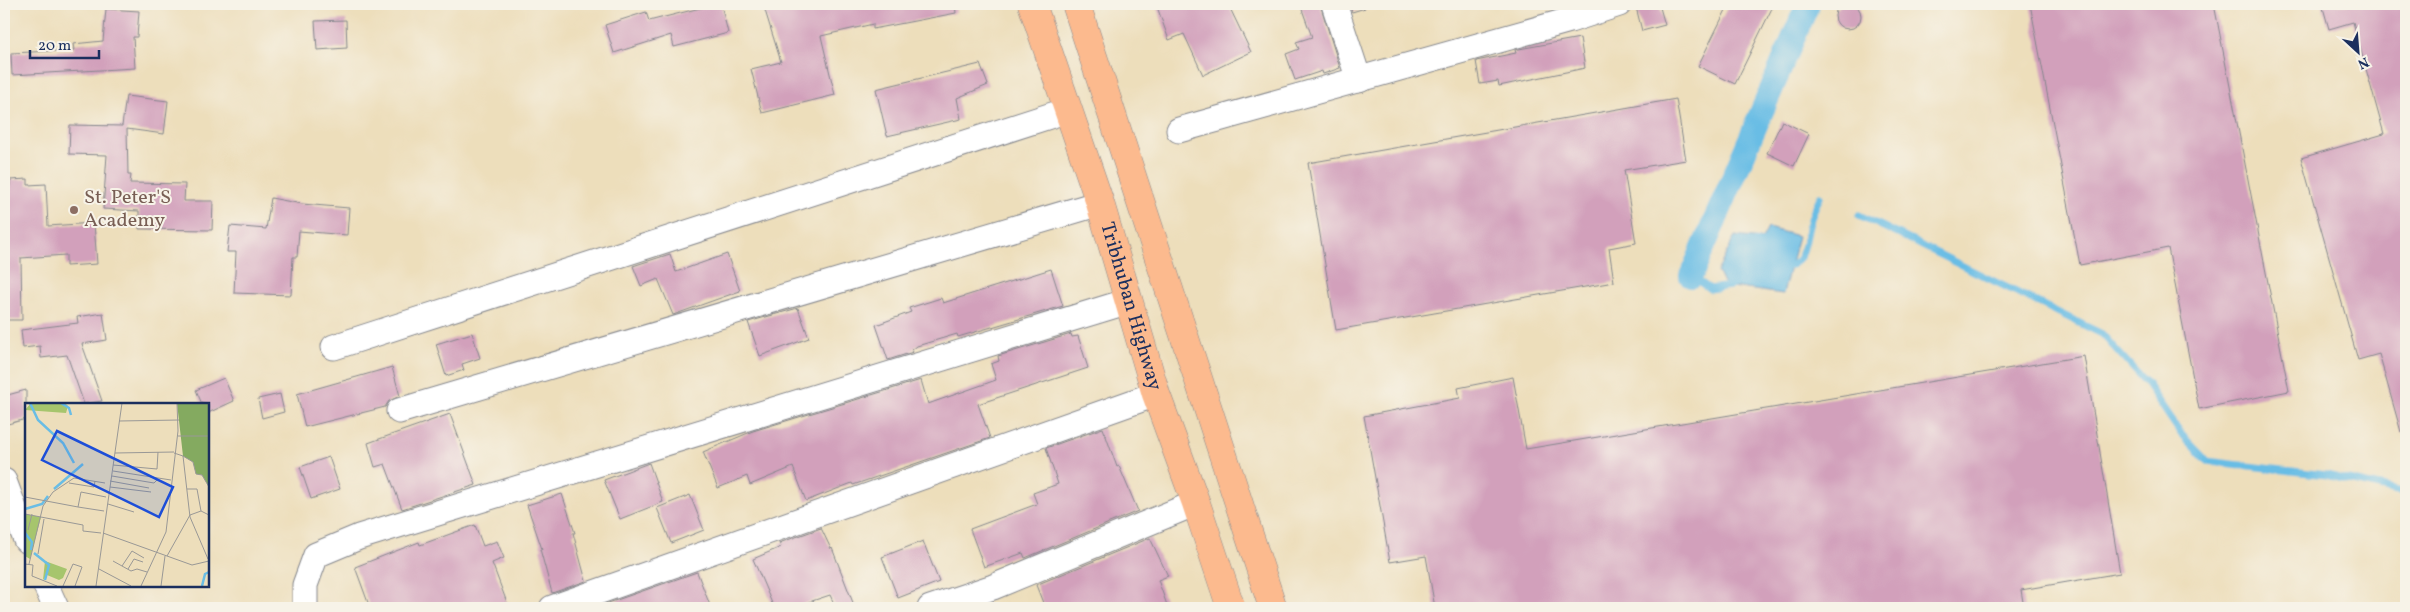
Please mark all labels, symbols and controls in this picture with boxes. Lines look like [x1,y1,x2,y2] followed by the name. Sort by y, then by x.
[30,28,99,60] scale bar
[2332,28,2382,78] north arrow
[38,36,71,57] text: 20 m
[2354,52,2372,73] text: N
[84,184,171,235] place label: St. Peter'S Academy
[68,204,80,216] marker: St. Peter'S Academy
[1092,219,1168,394] street label: Tribhuban Highway
[25,403,209,587] inset map

